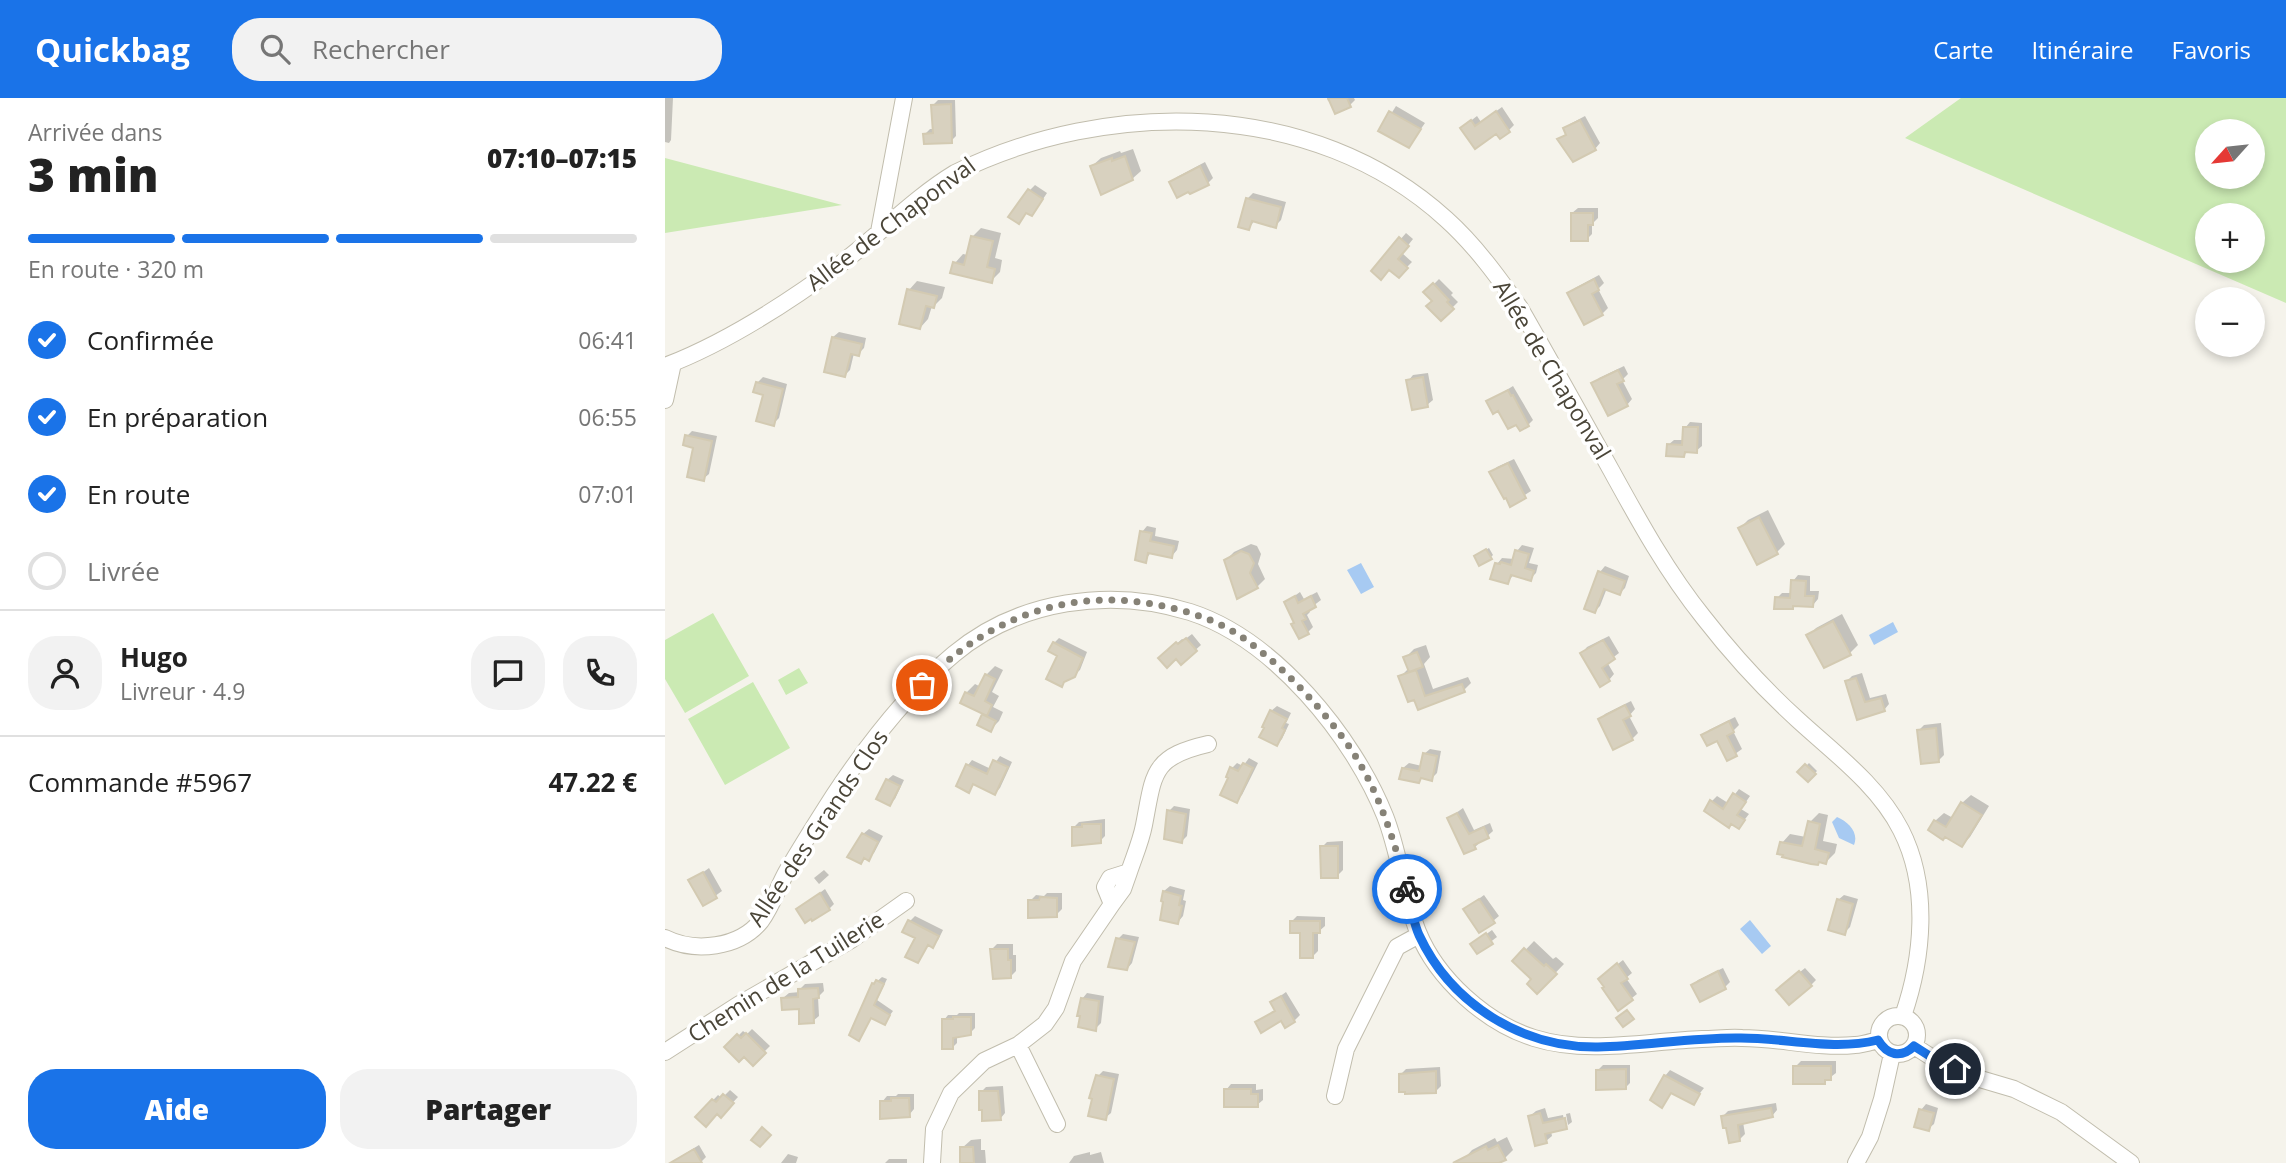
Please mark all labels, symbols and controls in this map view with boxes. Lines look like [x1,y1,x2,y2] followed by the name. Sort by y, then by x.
[232,18,722,81] search box
[35,27,190,72] text: Quickbag
[256,30,294,68] icon: search
[312,31,450,67] text: Rechercher
[1933,33,1994,66] text: Carte
[2032,33,2134,66] text: Itinéraire
[2172,33,2251,66] text: Favoris
[28,116,162,148] text: Arrivée dans
[2195,119,2265,189] north arrow
[2195,119,2265,357] map controls
[487,140,637,176] text: 07:10–07:15
[28,143,159,205] text: 3 min
[799,149,982,297] street label: Allée de Chaponval
[2195,203,2265,273] button: +
[28,253,204,285] text: En route · 320 m
[1487,274,1619,465] street label: Allée de Chaponval
[2195,287,2265,357] button: −
[28,321,66,359] icon: check
[87,322,214,358] text: Confirmée
[578,324,637,356] text: 06:41
[28,398,66,436] icon: check
[87,399,268,435] text: En préparation
[578,401,637,433] text: 06:55
[28,475,66,513] icon: check
[87,476,190,512] text: En route
[578,478,637,510] text: 07:01
[87,553,160,589] text: Livrée
[28,636,102,710] button: person
[471,636,545,710] button: chat
[563,636,637,710] button: phone
[120,639,188,675] text: Hugo
[892,655,952,715] pin
[903,666,941,704] icon: bag
[120,675,245,707] text: Livreur · 4.9
[739,723,895,932] street label: Allée des Grands Clos
[28,764,252,800] text: Commande #5967
[549,764,637,800] text: 47.22 €
[1372,854,1442,924] courier
[1388,870,1426,908] icon: bike
[681,903,890,1050] street label: Chemin de la Tuilerie
[1925,1039,1985,1099] pin
[1936,1050,1974,1088] icon: home
[28,1069,326,1149] button: Aide
[340,1069,637,1149] button: Partager

